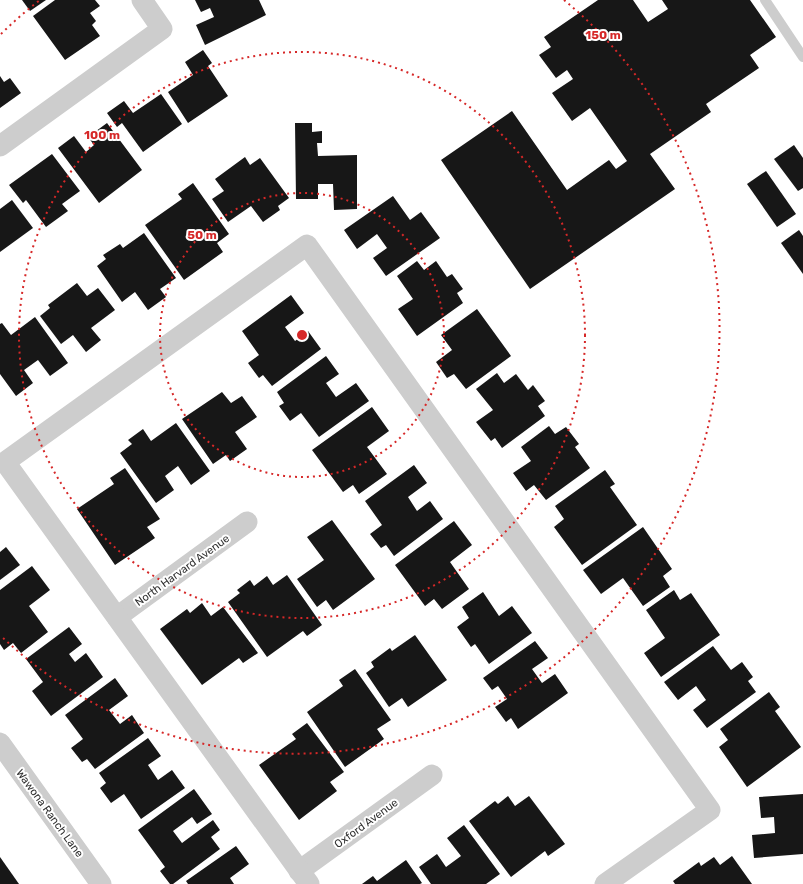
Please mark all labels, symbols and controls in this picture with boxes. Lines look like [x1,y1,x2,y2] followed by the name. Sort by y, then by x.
[585,28,621,42] text: 150 m
[84,128,120,142] text: 100 m
[187,228,217,242] text: 50 m
[295,328,309,342] centre of rings
[133,532,232,609] street label: North Harvard Avenue
[13,767,86,860] street label: Wawona Ranch Lane
[332,796,401,851] street label: Oxford Avenue

